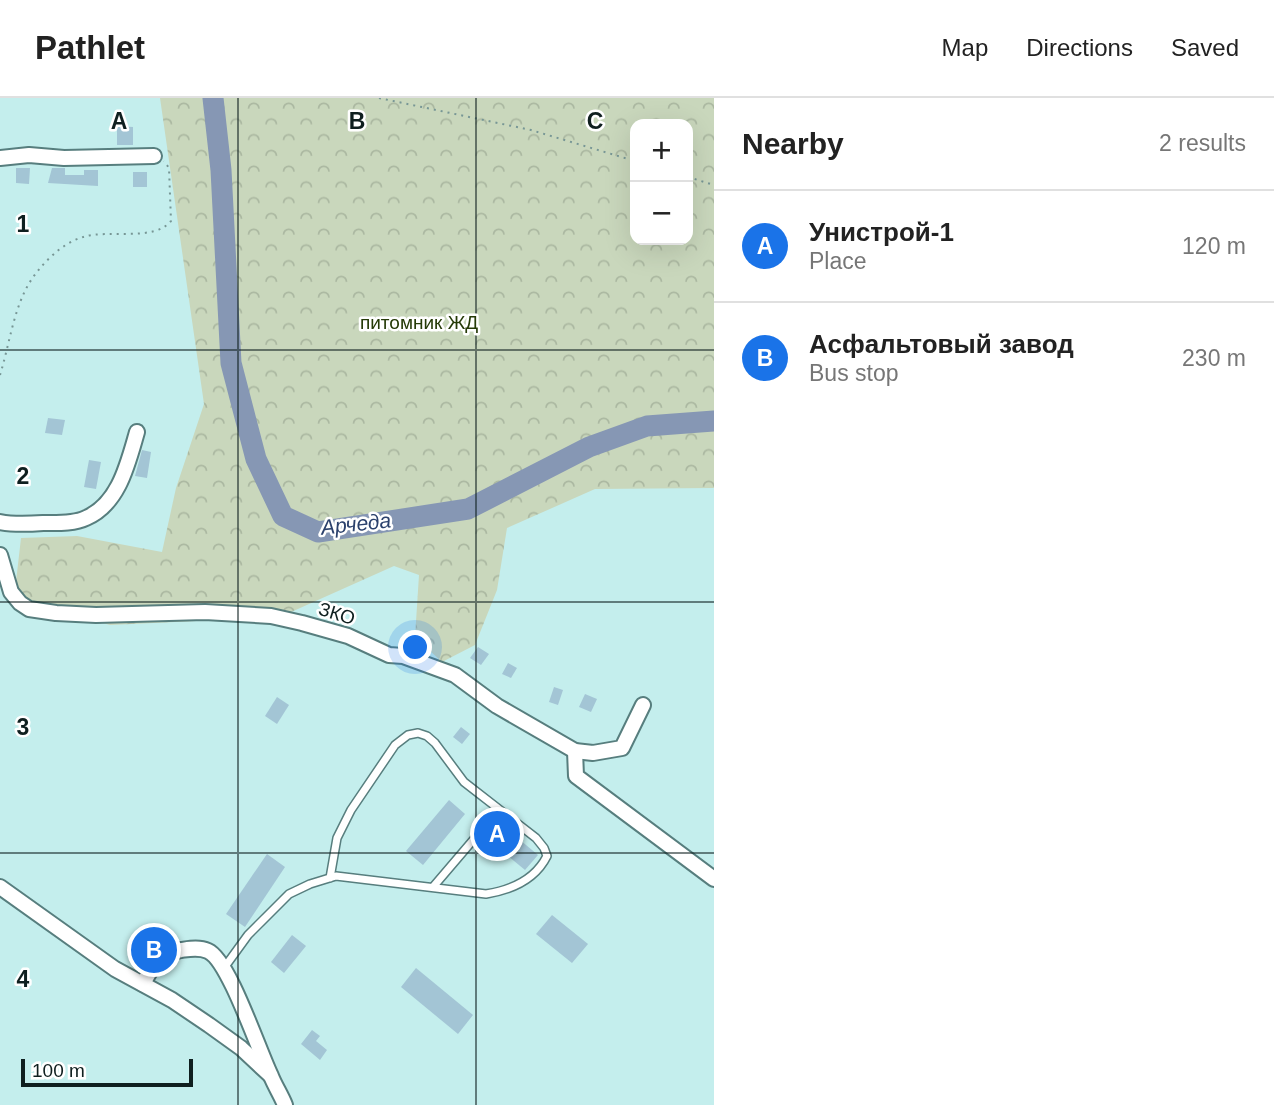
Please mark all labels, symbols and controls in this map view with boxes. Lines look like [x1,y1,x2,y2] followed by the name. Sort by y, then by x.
[35,29,145,66] text: Pathlet
[942,34,988,61] text: Map
[1026,34,1133,61] text: Directions
[1171,34,1239,61] text: Saved
[111,108,127,134] text: A
[349,108,365,134] text: B
[587,108,603,134] text: C
[630,119,693,245] map controls
[630,119,693,182] button: +
[742,127,844,160] text: Nearby
[1159,130,1246,156] text: 2 results
[630,182,693,245] button: −
[17,211,30,237] text: 1
[809,217,954,247] text: Унистрой-1
[757,233,773,259] text: A
[1182,233,1246,259] text: 120 m
[809,248,867,274] text: Place
[360,312,478,333] park label: питомник ЖД
[809,329,1074,359] text: Асфальтовый завод
[757,345,773,371] text: B
[1182,345,1246,371] text: 230 m
[809,360,899,386] text: Bus stop
[17,463,29,489] text: 2
[318,508,392,539] water label: Арчеда
[316,598,358,629] street label: ЗКО
[398,630,432,664] your location
[17,714,29,740] text: 3
[474,808,520,860] pin: A
[131,924,177,976] pin: B
[17,966,30,992] text: 4
[21,1056,192,1088] scale bar
[32,1060,85,1081] text: 100 m

